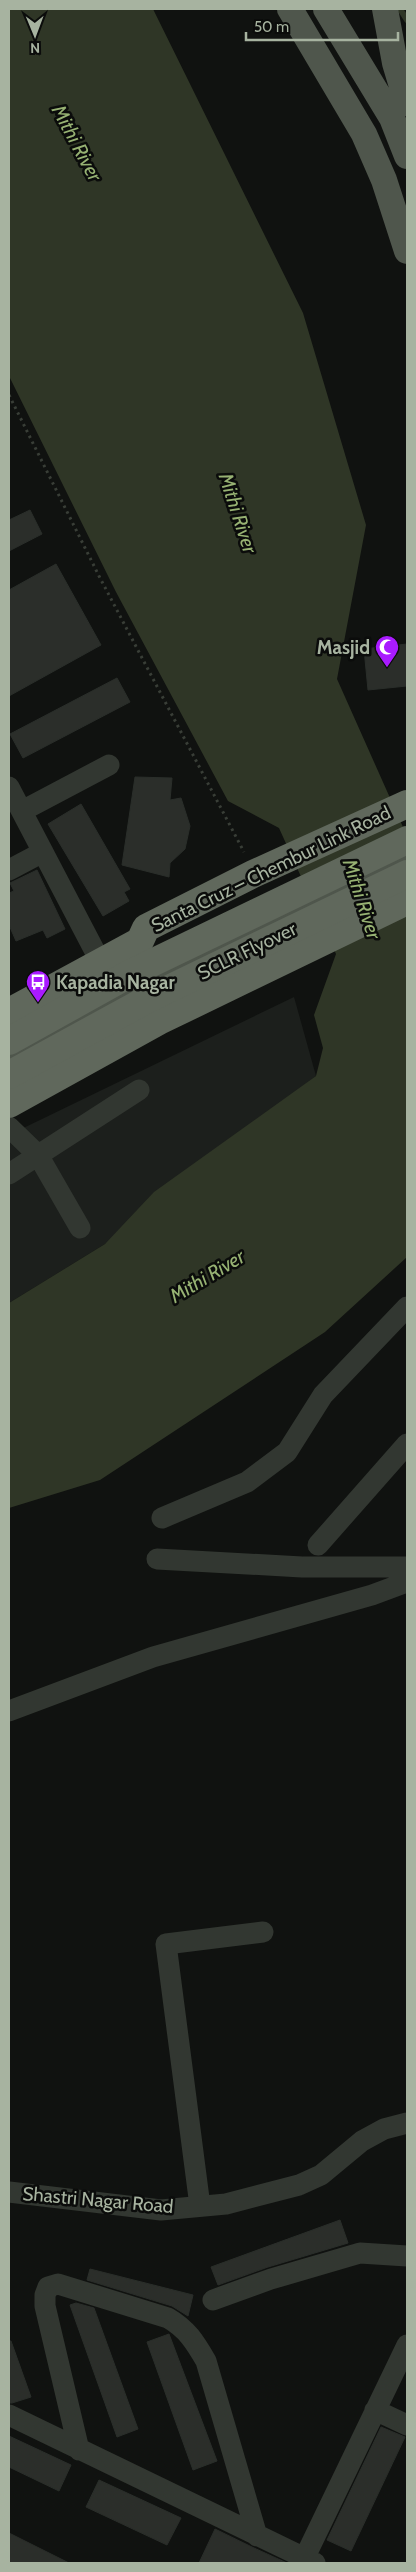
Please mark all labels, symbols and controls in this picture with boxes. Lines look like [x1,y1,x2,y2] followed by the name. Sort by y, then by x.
[10,10,60,60] north arrow
[246,10,398,42] scale bar
[254,18,289,36] text: 50 m
[30,39,40,57] text: N
[46,100,107,186] water label: Mithi River
[213,469,263,557] water label: Mithi River
[374,634,400,668] mosque icon: Masjid
[317,636,370,659] place label: Masjid
[148,801,394,937] street label: Santa Cruz – Chembur Link Road
[337,855,387,943] water label: Mithi River
[194,917,300,985] street label: SCLR Flyover
[25,969,51,1003] bus stop icon: Kapadia Nagar
[56,971,175,994] place label: Kapadia Nagar
[164,1244,250,1308] water label: Mithi River
[22,2182,174,2218] street label: Shastri Nagar Road

